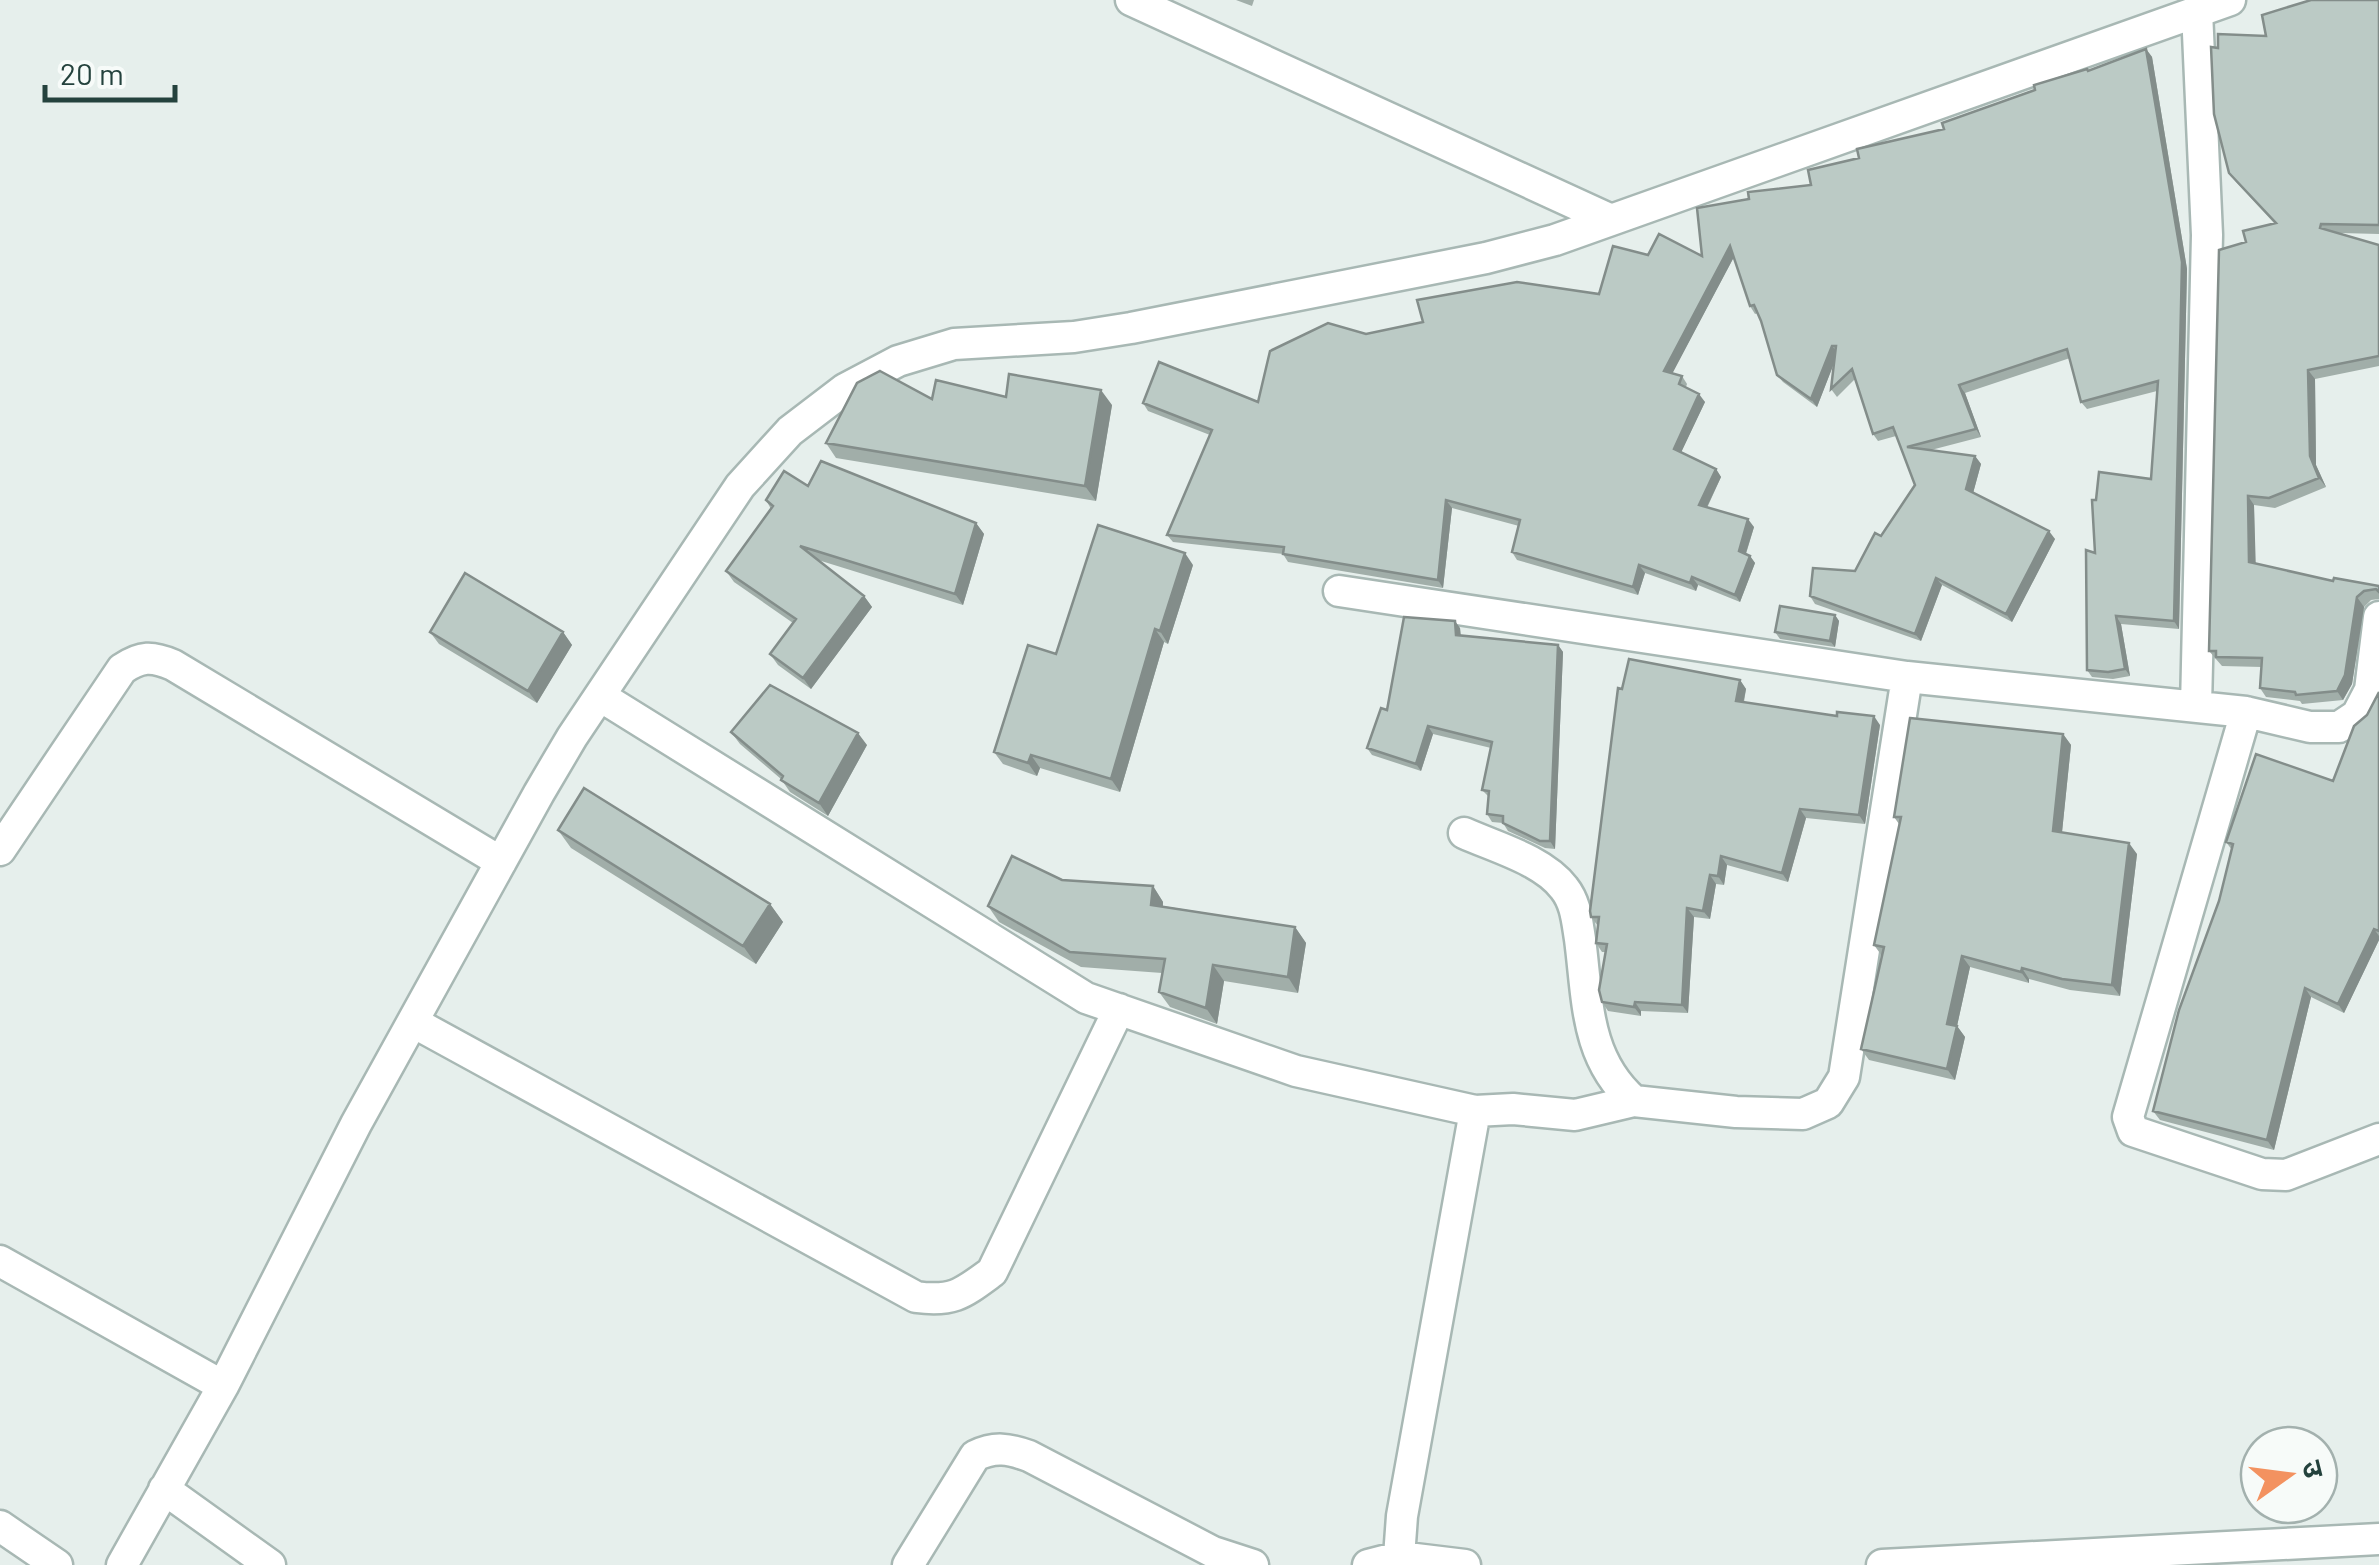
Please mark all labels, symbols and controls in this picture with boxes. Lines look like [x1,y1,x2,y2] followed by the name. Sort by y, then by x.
[45,40,175,102] scale bar
[60,55,124,91] text: 20 m
[2239,1425,2339,1525] north arrow
[2296,1457,2333,1481] text: उ

